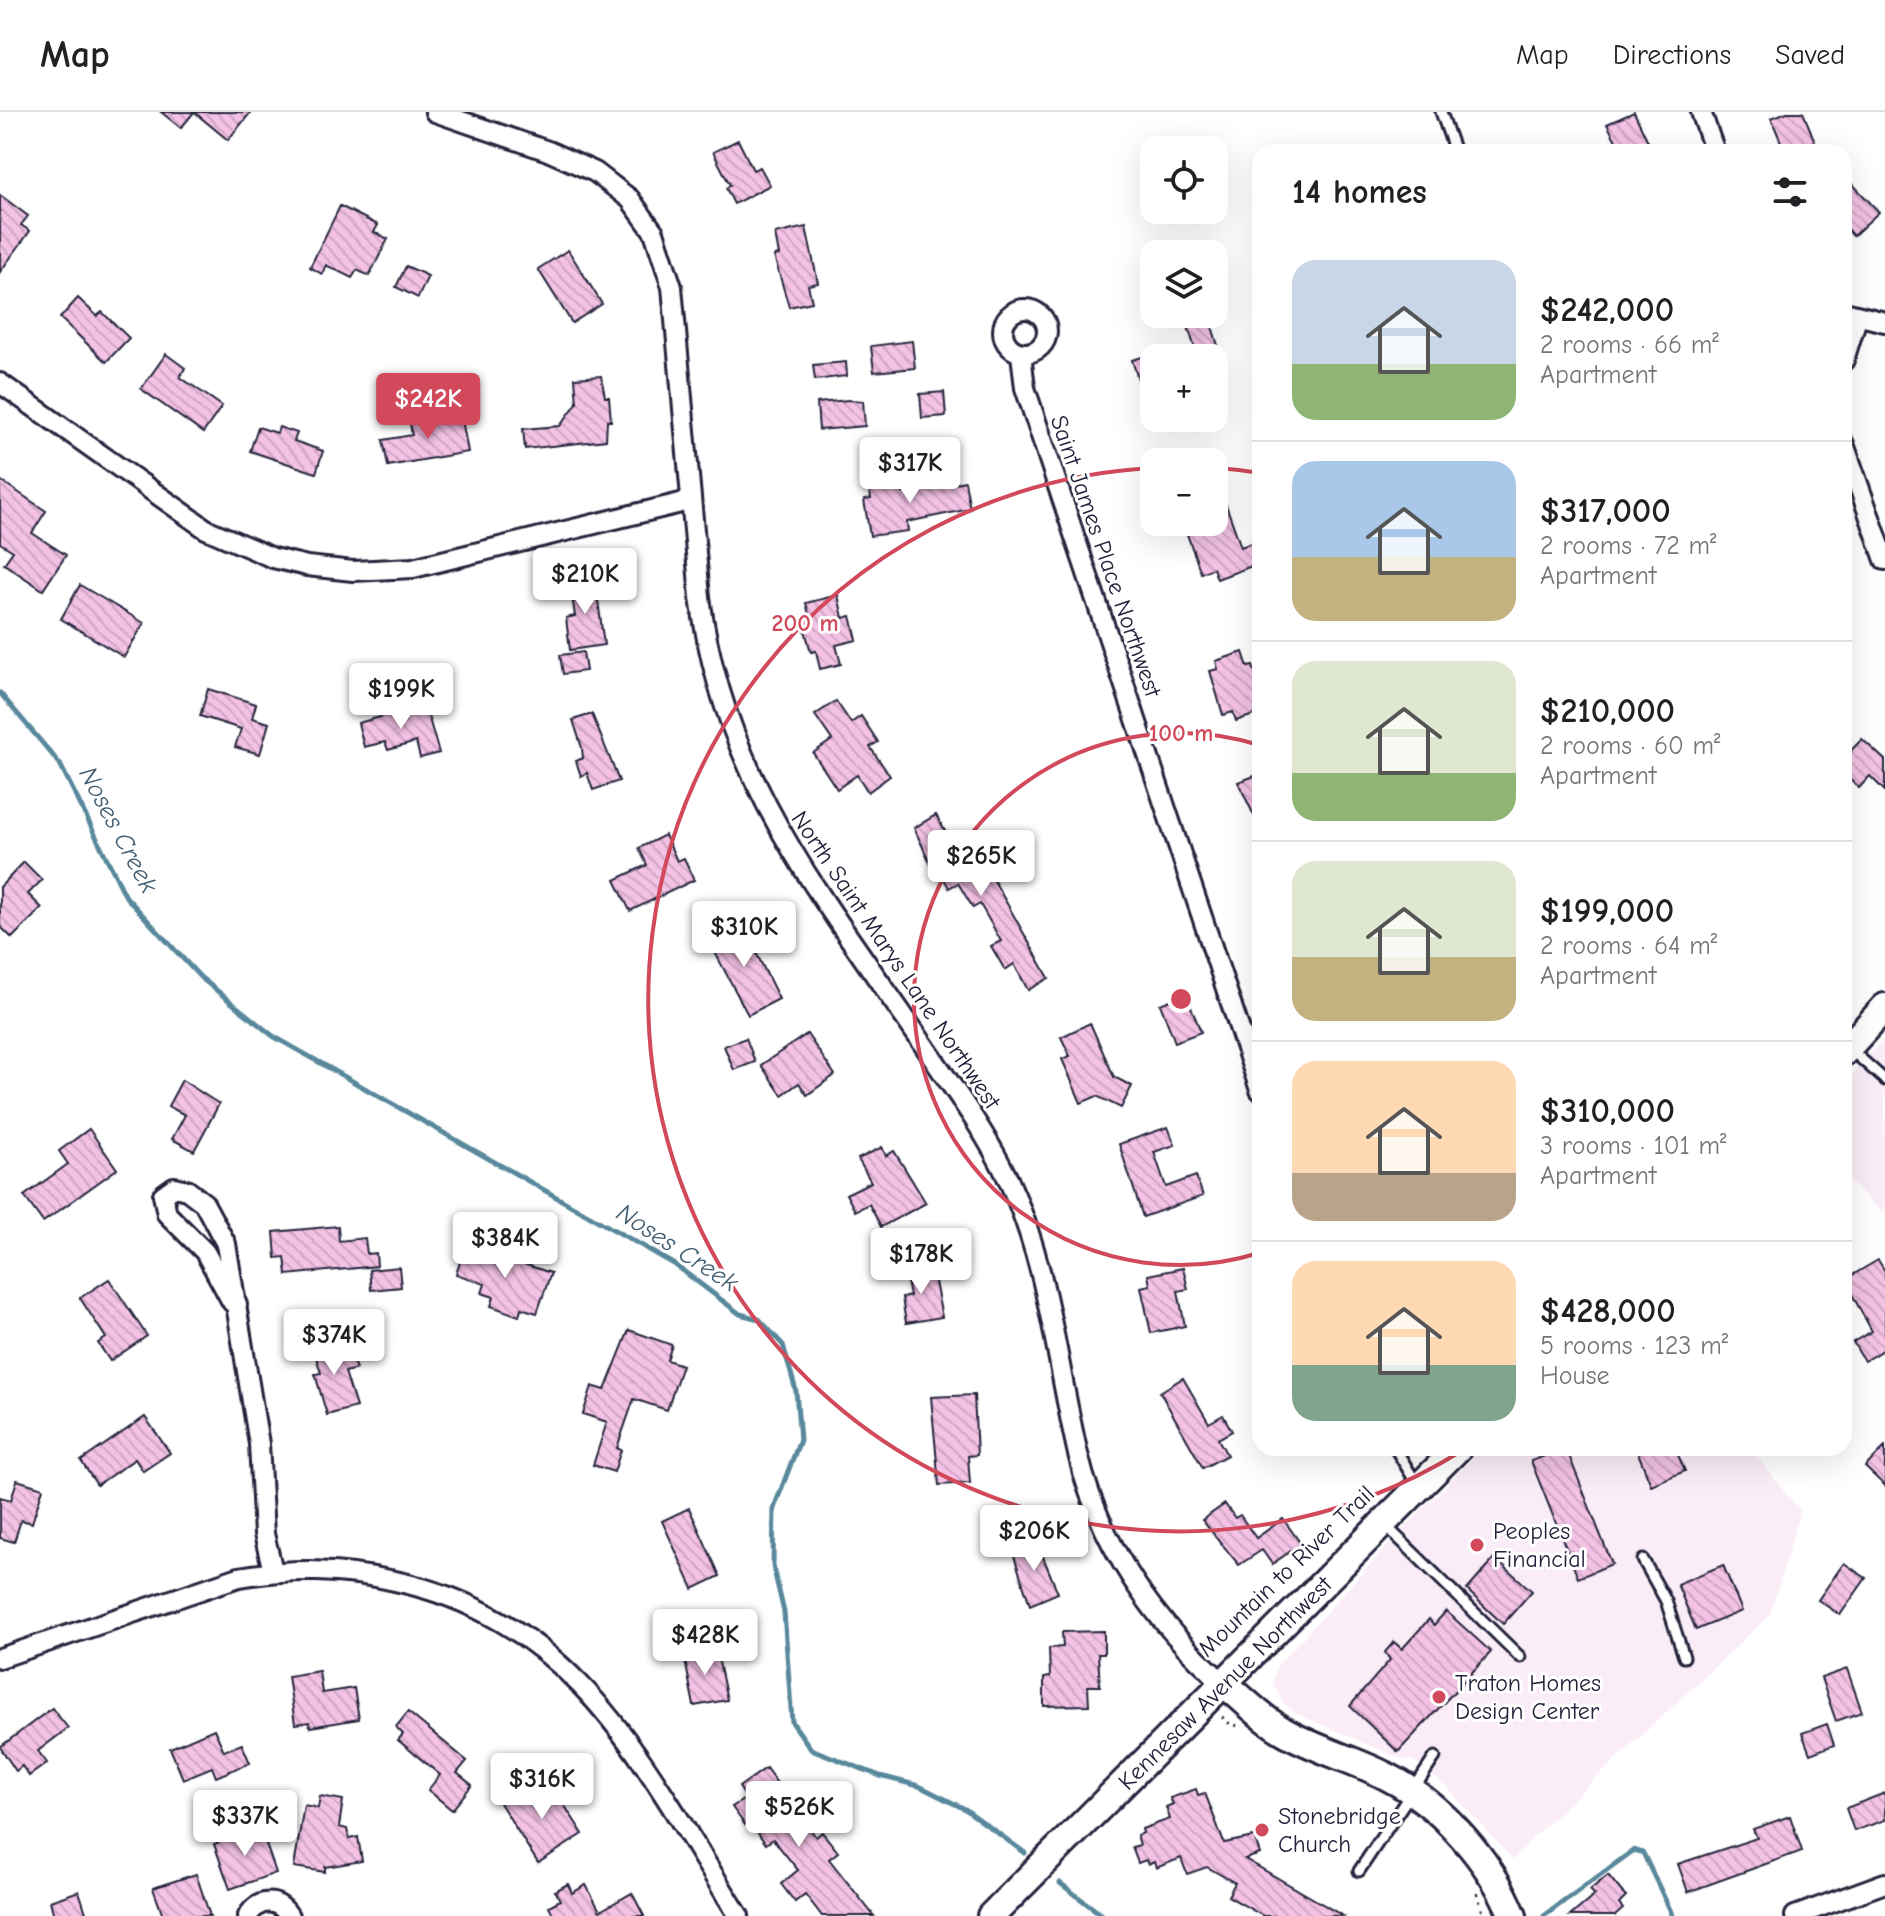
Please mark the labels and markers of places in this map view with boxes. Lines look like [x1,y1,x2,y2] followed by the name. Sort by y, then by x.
[372,373,484,441] pin: $242K
[854,437,966,505] pin: $317K
[529,548,641,616] pin: $210K
[345,663,457,731] pin: $199K
[925,830,1037,898] pin: $265K
[688,901,800,969] pin: $310K
[1167,985,1195,1013] centre of rings
[449,1212,561,1280] pin: $384K
[865,1228,977,1296] pin: $178K
[278,1309,390,1377] pin: $374K
[978,1505,1090,1573] pin: $206K
[1493,1517,1586,1573] place label: Peoples Financial
[1468,1536,1486,1554] marker: Peoples Financial
[649,1609,761,1677] pin: $428K
[1455,1669,1601,1725] place label: Traton Homes Design Center
[1430,1688,1448,1706] marker: Traton Homes Design Center
[486,1753,598,1821] pin: $316K
[743,1781,855,1849] pin: $526K
[189,1790,301,1858] pin: $337K
[1278,1802,1401,1858] place label: Stonebridge Church
[1253,1821,1271,1839] marker: Stonebridge Church

